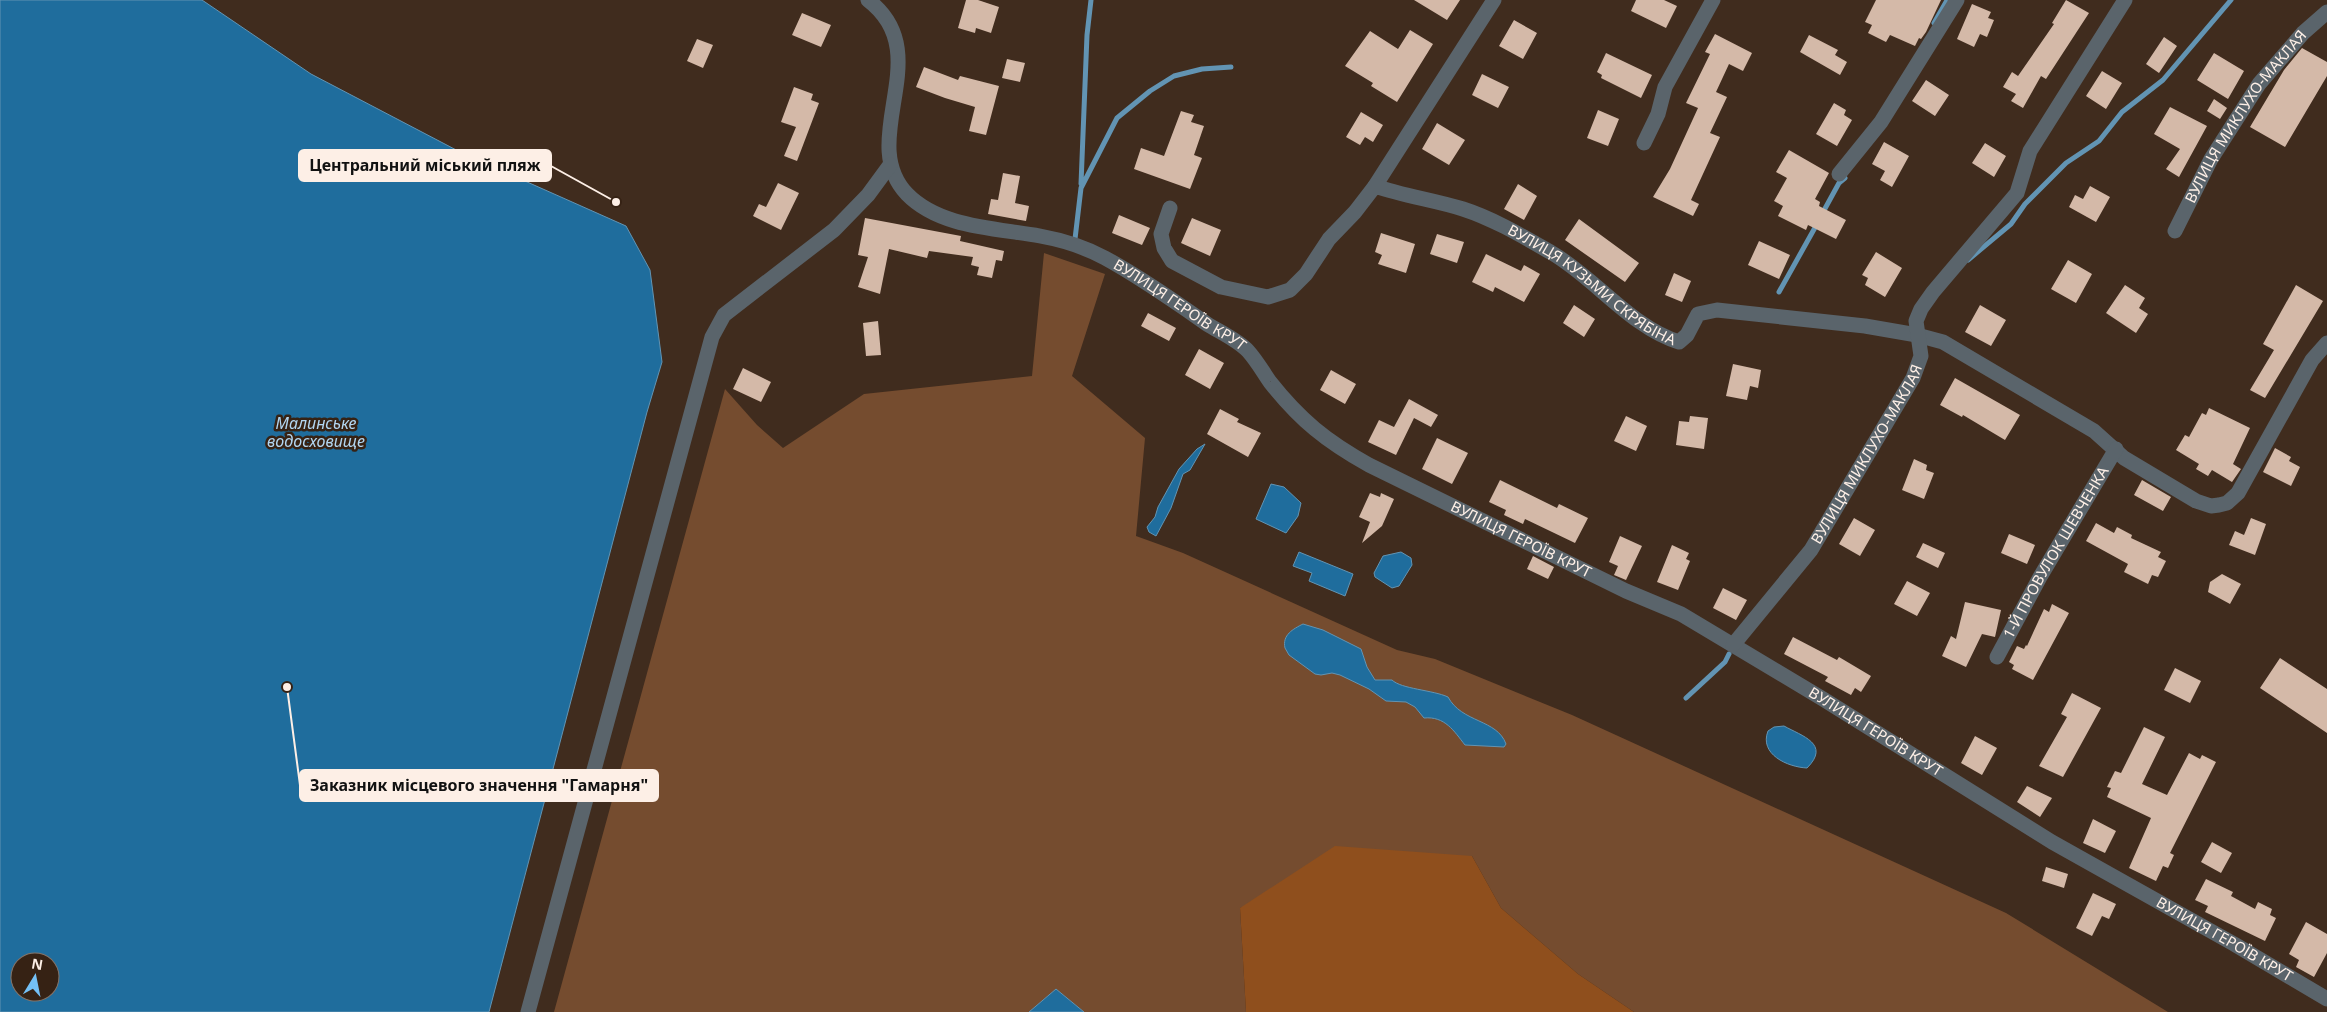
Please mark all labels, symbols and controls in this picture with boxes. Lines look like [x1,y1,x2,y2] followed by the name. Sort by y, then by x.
[2180,25,2310,206] street label: ВУЛИЦЯ МИКЛУХО-МАКЛАЯ
[299,150,551,181] callout: Центральний міський пляж
[309,154,541,176] text: Центральний міський пляж
[1505,219,1679,349] street label: ВУЛИЦЯ КУЗЬМИ СКРЯБІНА
[1110,254,1252,355] street label: ВУЛИЦЯ ГЕРОЇВ КРУТ
[1806,361,1926,547] street label: ВУЛИЦЯ МИКЛУХО-МАКЛАЯ
[267,412,365,452] water label: Малинське водосховище
[1998,462,2113,642] street label: 1-Й ПРОВУЛОК ШЕВЧЕНКА
[1448,496,1596,582] street label: ВУЛИЦЯ ГЕРОЇВ КРУТ
[1805,682,1947,781] street label: ВУЛИЦЯ ГЕРОЇВ КРУТ
[300,770,658,801] callout: Заказник місцевого значення "Гамарня"
[310,774,648,796] text: Заказник місцевого значення "Гамарня"
[2153,891,2297,986] street label: ВУЛИЦЯ ГЕРОЇВ КРУТ
[10,952,60,1002] north arrow
[30,953,45,974] text: N

